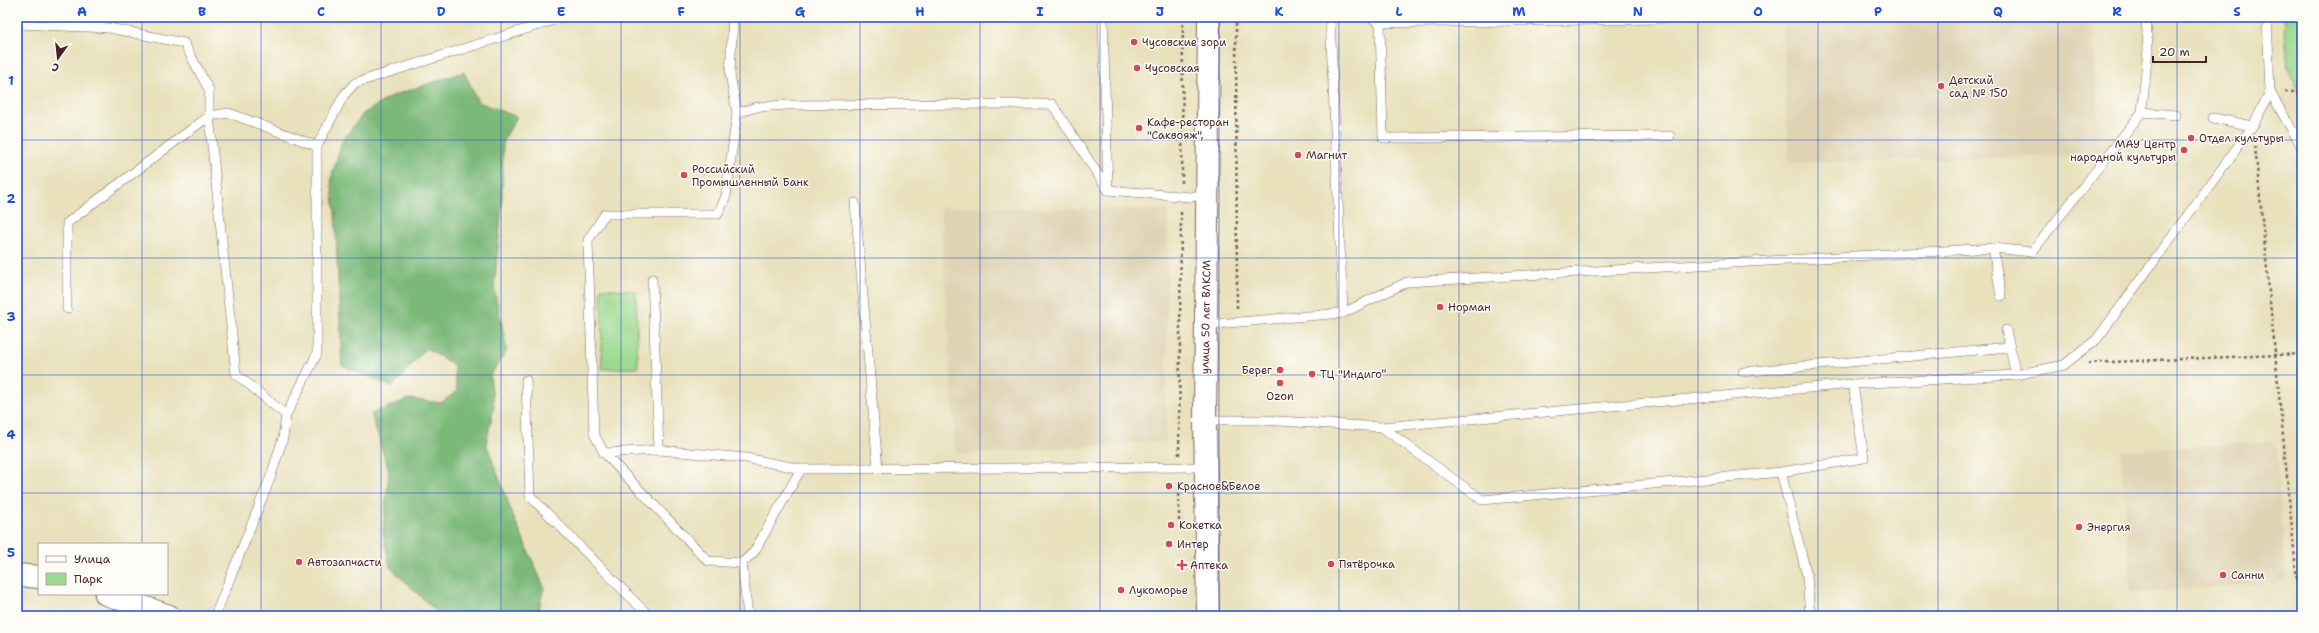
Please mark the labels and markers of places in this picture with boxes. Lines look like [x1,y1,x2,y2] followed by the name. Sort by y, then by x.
[1142,35,1226,50] place label: Чусовские зори
[1129,37,1139,47] marker: Чусовские зори
[1145,61,1200,76] place label: Чусовская
[1132,63,1142,73] marker: Чусовская
[1949,73,2008,101] place label: Детский сад № 150
[1936,81,1946,91] marker: Детский сад № 150
[1147,115,1229,143] place label: Кафе-ресторан "Саквояж",
[1134,123,1144,133] marker: Кафе-ресторан "Саквояж",
[2199,131,2284,146] place label: Отдел культуры
[2186,133,2196,143] marker: Отдел культуры
[2070,137,2176,165] place label: МАУ Центр народной культуры
[2179,145,2189,155] marker: МАУ Центр народной культуры
[1306,148,1347,163] place label: Магнит
[1293,150,1303,160] marker: Магнит
[692,162,809,190] place label: Российский Промышленный Банк
[679,170,689,180] marker: Российский Промышленный Банк
[1448,300,1491,315] place label: Норман
[1435,302,1445,312] marker: Норман
[1241,363,1272,378] place label: Берег
[1275,365,1285,375] marker: Берег
[1320,367,1386,382] place label: ТЦ "Индиго"
[1307,369,1317,379] marker: ТЦ "Индиго"
[1275,378,1285,388] marker: Ozon
[1266,389,1294,404] place label: Ozon
[1177,479,1260,494] place label: Красное&Белое
[1164,481,1174,491] marker: Красное&Белое
[1179,518,1222,533] place label: Кокетка
[1166,520,1176,530] marker: Кокетка
[2087,520,2131,535] place label: Энергия
[2074,522,2084,532] marker: Энергия
[1177,537,1209,552] place label: Интер
[1164,539,1174,549] marker: Интер
[307,555,382,570] place label: Автозапчасти
[294,557,304,567] marker: Автозапчасти
[1339,557,1395,572] place label: Пятёрочка
[1190,558,1228,573] place label: Аптека
[1326,559,1336,569] marker: Пятёрочка
[1177,560,1187,570] marker: Аптека
[2231,568,2265,583] place label: Санни
[2218,570,2228,580] marker: Санни
[1129,583,1188,598] place label: Лукоморье
[1116,585,1126,595] marker: Лукоморье

